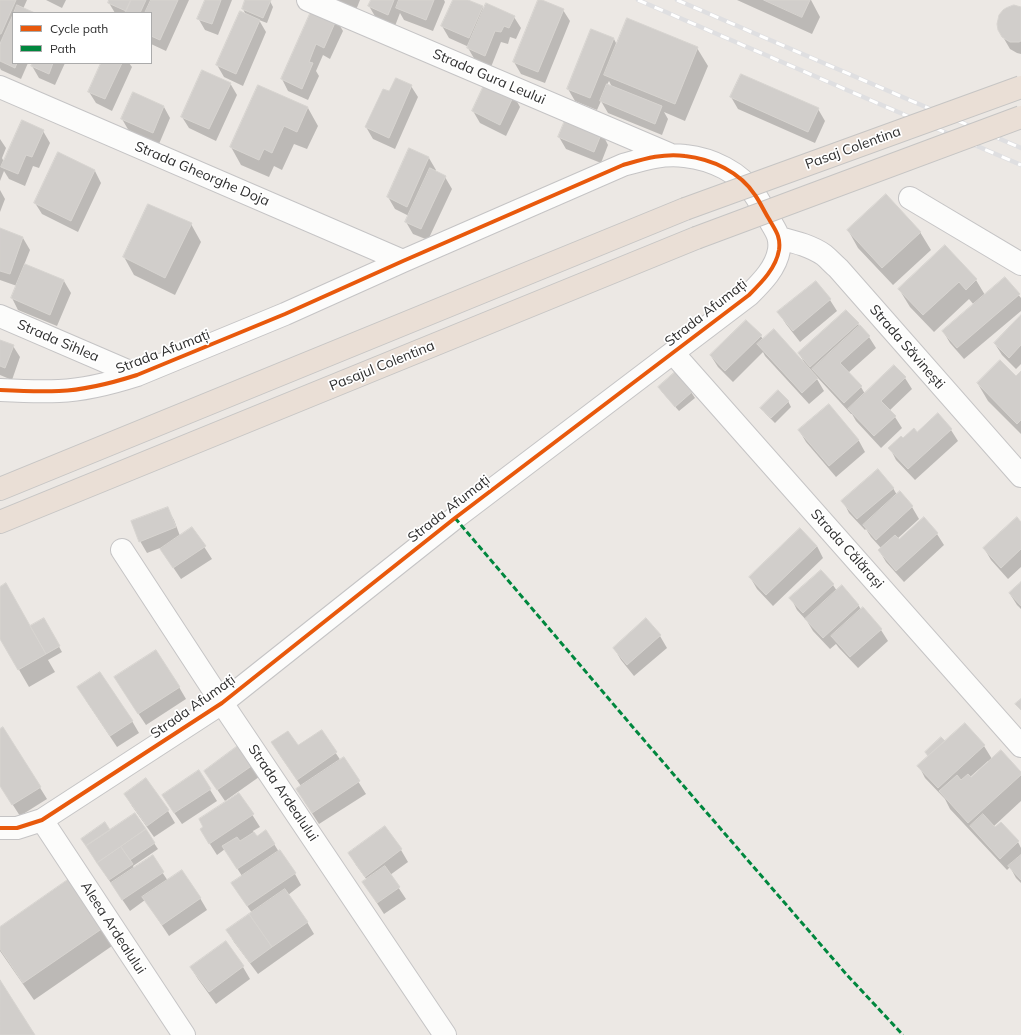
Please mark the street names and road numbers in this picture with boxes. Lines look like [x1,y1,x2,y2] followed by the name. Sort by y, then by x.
[430,46,548,108] street label: Strada Gura Leului
[803,123,903,173] street label: Pasaj Colentina
[132,138,272,210] street label: Strada Gheorghe Doja
[662,276,750,350] street label: Strada Afumați
[866,301,948,393] street label: Strada Săvinești
[15,316,101,366] street label: Strada Sihlea
[114,326,212,378] street label: Strada Afumați
[327,337,437,395] street label: Pasajul Colentina
[405,472,493,546] street label: Strada Afumați
[807,506,887,592] street label: Strada Călărași
[147,672,239,742] street label: Strada Afumați
[244,741,322,845] street label: Strada Ardealului
[77,879,149,977] street label: Aleea Ardealului

